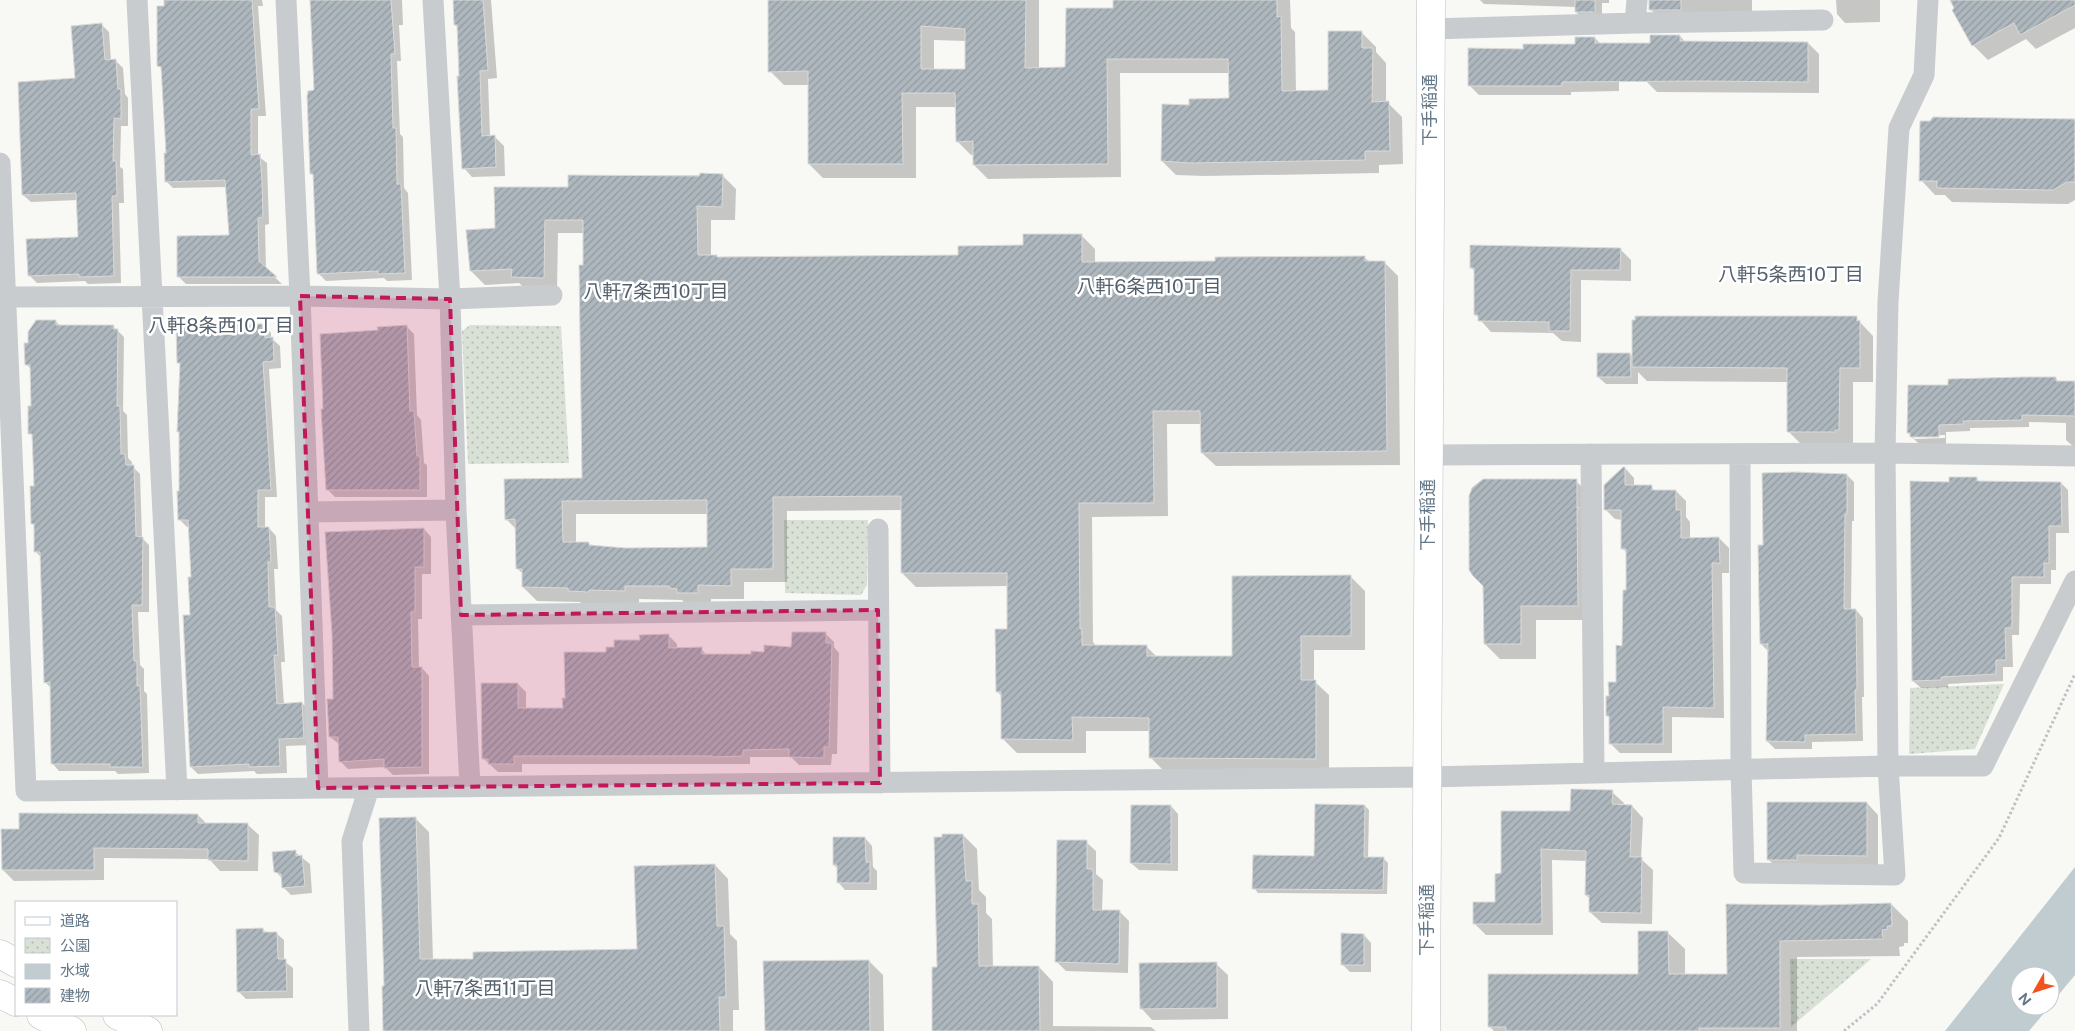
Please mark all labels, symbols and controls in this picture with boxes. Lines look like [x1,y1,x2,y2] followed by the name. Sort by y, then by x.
[1419,74,1440,146] street label: 下手稲通
[1718,263,1864,285] district label: 八軒5条西10丁目
[1076,275,1222,297] district label: 八軒6条西10丁目
[584,280,728,302] district label: 八軒7条西10丁目
[148,314,294,336] district label: 八軒8条西10丁目
[1417,479,1438,551] street label: 下手稲通
[1416,884,1437,956] street label: 下手稲通
[15,901,178,1016] legend
[60,912,90,929] text: 道路
[60,937,90,954] text: 公園
[60,962,90,979] text: 水域
[2010,966,2060,1016] north arrow
[415,977,555,999] district label: 八軒7条西11丁目
[60,987,90,1004] text: 建物
[2015,990,2035,1008] text: N

